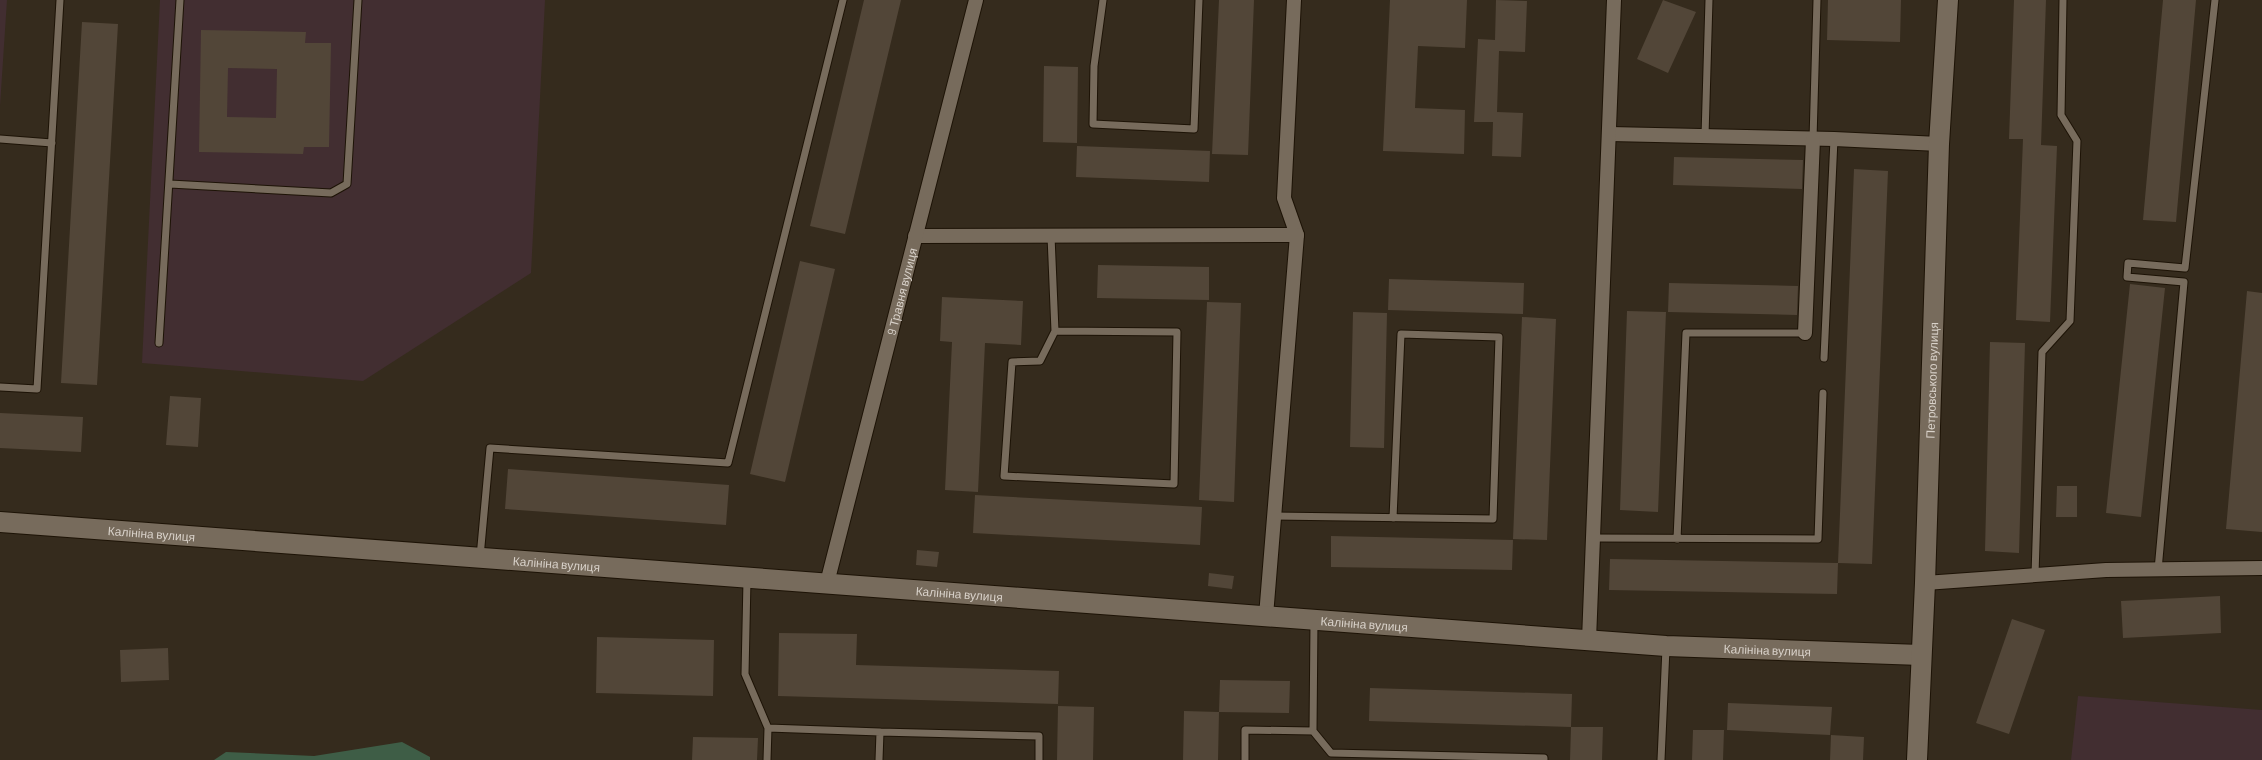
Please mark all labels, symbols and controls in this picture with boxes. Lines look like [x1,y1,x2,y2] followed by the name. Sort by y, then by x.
[884,246,919,337] street label: 9 Травня вулиця
[1923,322,1941,439] street label: Петровського вулиця
[107,523,196,544] street label: Калініна вулиця
[512,553,601,574] street label: Калініна вулиця
[915,583,1003,604] street label: Калініна вулиця
[1320,613,1408,634] street label: Калініна вулиця
[1723,641,1811,659] street label: Калініна вулиця

